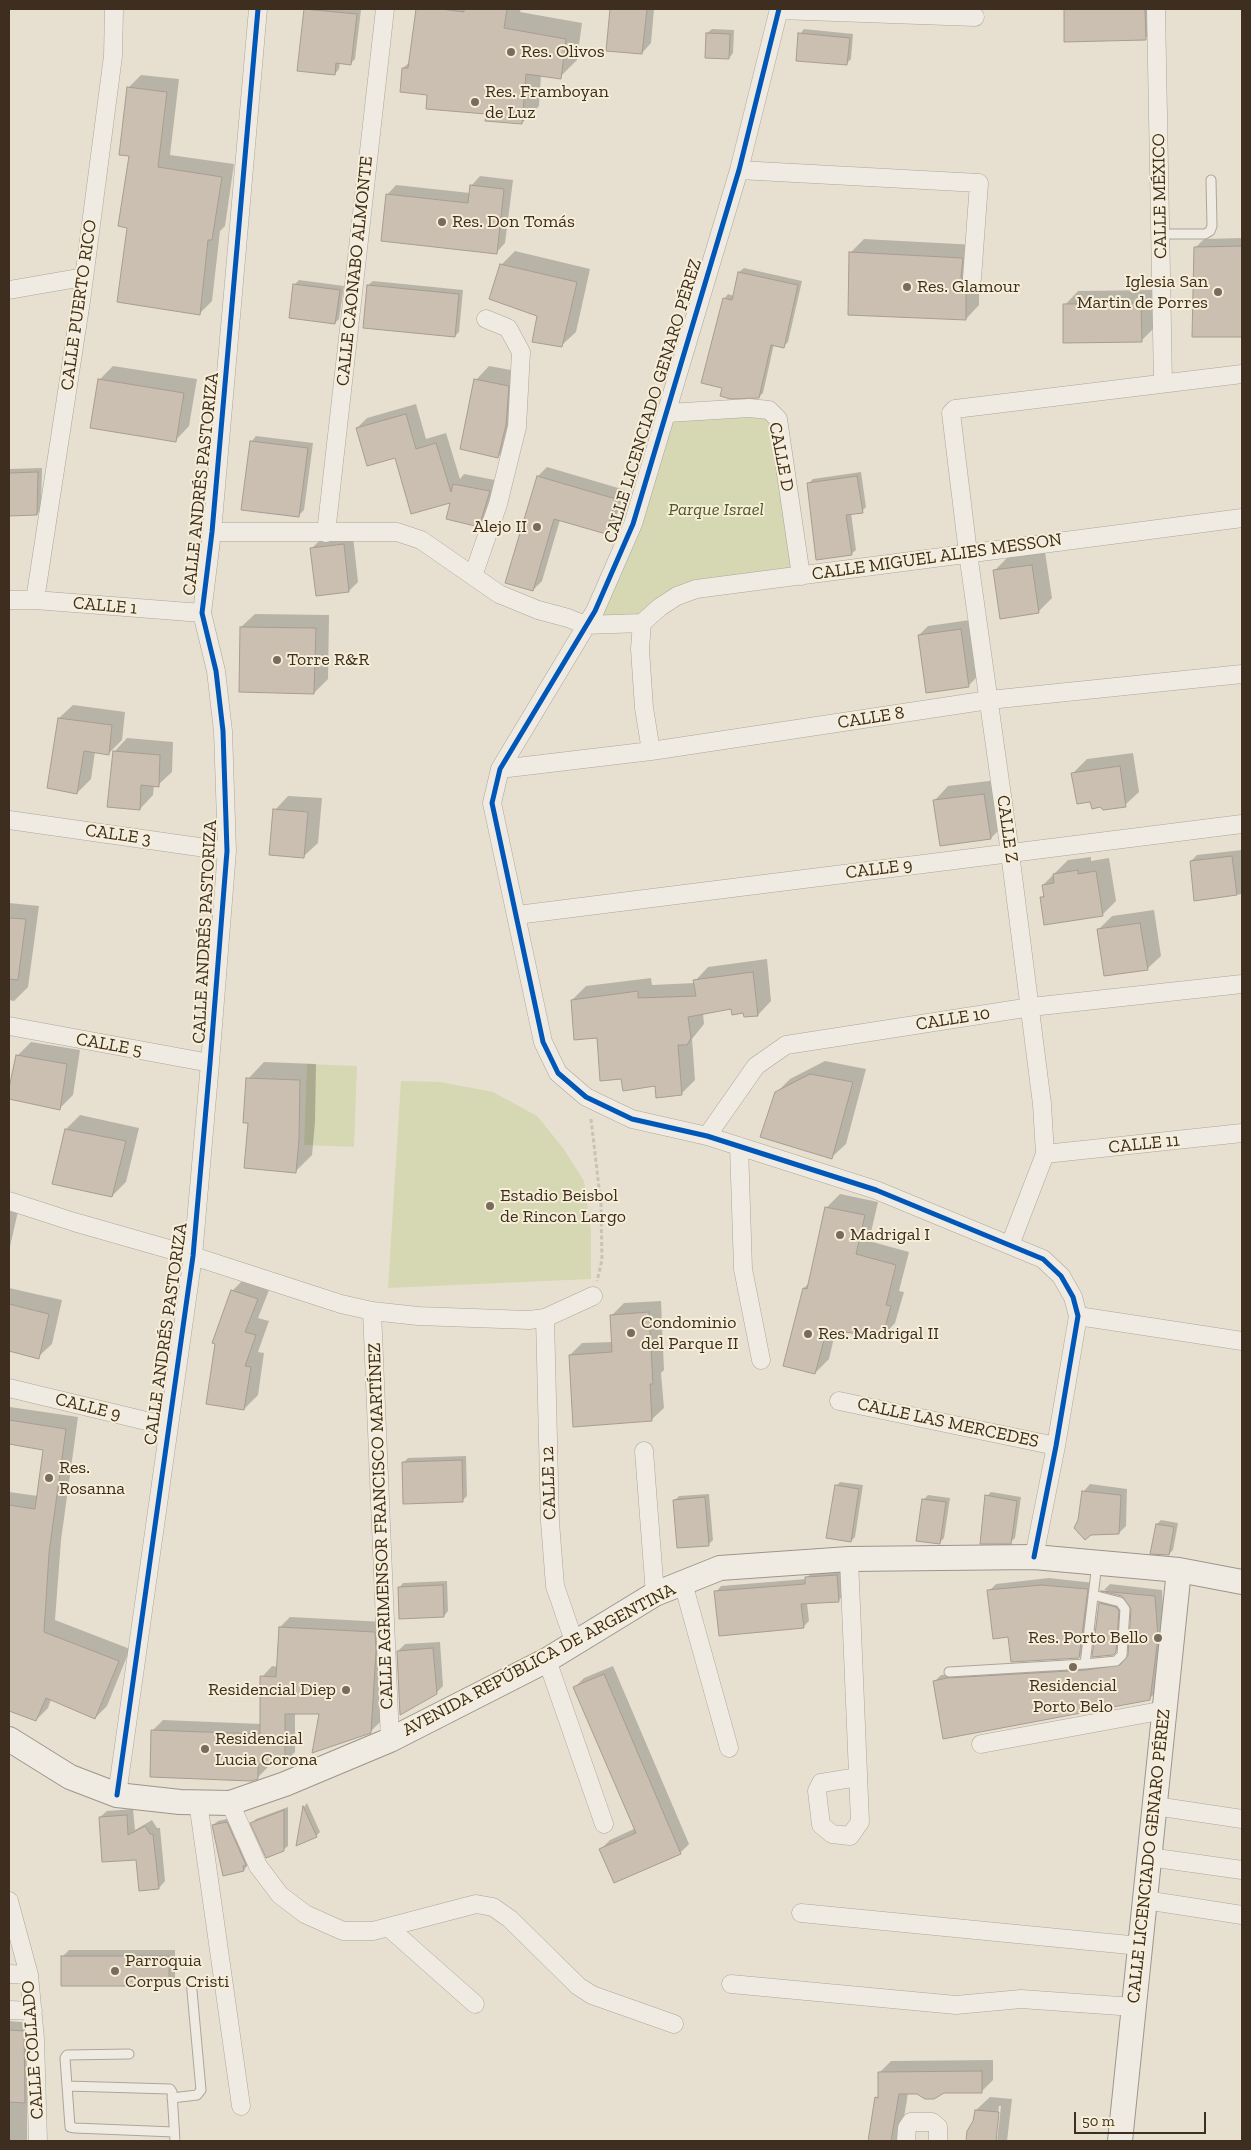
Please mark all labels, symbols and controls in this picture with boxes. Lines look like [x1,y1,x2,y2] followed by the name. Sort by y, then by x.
[521,41,605,63] place label: Res. Olivos
[505,46,517,58] marker: Res. Olivos
[485,81,609,124] place label: Res. Framboyan de Luz
[469,96,481,108] marker: Res. Framboyan de Luz
[1148,133,1172,259] street label: CALLE MÉXICO
[332,155,378,387] street label: CALLE CAONABO ALMONTE
[452,211,575,233] place label: Res. Don Tomás
[436,216,448,228] marker: Res. Don Tomás
[56,218,102,392] street label: CALLE PUERTO RICO
[599,256,707,546] street label: CALLE LICENCIADO GENARO PÉREZ
[1077,271,1208,314] place label: Iglesia San Martin de Porres
[917,276,1020,298] place label: Res. Glamour
[901,281,913,293] marker: Res. Glamour
[1212,286,1224,298] marker: Iglesia San Martin de Porres
[179,371,223,597] street label: CALLE ANDRÉS PASTORIZA
[764,420,798,494] street label: CALLE D
[668,499,764,521] park label: Parque Israel
[473,516,527,538] place label: Alejo II
[531,521,543,533] marker: Alejo II
[811,529,1063,585] street label: CALLE MIGUEL ALIES MESSON
[72,592,138,620] street label: CALLE 1
[287,649,369,671] place label: Torre R&R
[271,654,283,666] marker: Torre R&R
[836,702,906,734] street label: CALLE 8
[992,794,1022,864] street label: CALLE Z
[84,820,152,850] street label: CALLE 3
[188,820,222,1044] street label: CALLE ANDRÉS PASTORIZA
[844,854,914,884] street label: CALLE 9
[914,1002,992,1036] street label: CALLE 10
[74,1029,144,1061] street label: CALLE 5
[1107,1130,1181,1158] street label: CALLE 11
[500,1185,626,1228] place label: Estadio Beisbol de Rincon Largo
[484,1200,496,1212] marker: Estadio Beisbol de Rincon Largo
[140,1222,192,1446] street label: CALLE ANDRÉS PASTORIZA
[850,1224,930,1246] place label: Madrigal I
[834,1229,846,1241] marker: Madrigal I
[641,1312,739,1355] place label: Condominio del Parque II
[818,1323,939,1345] place label: Res. Madrigal II
[625,1327,637,1339] marker: Condominio del Parque II
[802,1328,814,1340] marker: Res. Madrigal II
[364,1342,398,1710] street label: CALLE AGRIMENSOR FRANCISCO MARTÍNEZ
[53,1388,123,1426] street label: CALLE 9
[855,1393,1041,1453] street label: CALLE LAS MERCEDES
[537,1446,561,1520] street label: CALLE 12
[59,1457,125,1500] place label: Res. Rosanna
[43,1472,55,1484] marker: Res. Rosanna
[399,1579,679,1741] street label: AVENIDA REPÚBLICA DE ARGENTINA
[1028,1627,1148,1649] place label: Res. Porto Bello
[1152,1632,1164,1644] marker: Res. Porto Bello
[1067,1661,1079,1673] marker: Residencial Porto Belo
[1029,1675,1117,1718] place label: Residencial Porto Belo
[208,1679,336,1701] place label: Residencial Diep
[340,1684,352,1696] marker: Residencial Diep
[1123,1708,1175,2004] street label: CALLE LICENCIADO GENARO PÉREZ
[215,1728,318,1770] place label: Residencial Lucia Corona
[199,1743,211,1755] marker: Residencial Lucia Corona
[125,1950,229,1992] place label: Parroquia Corpus Cristi
[109,1965,121,1977] marker: Parroquia Corpus Cristi
[17,1980,49,2120] street label: CALLE COLLADO
[1076,2102,1208,2134] scale bar
[1082,2112,1115,2130] text: 50 m

